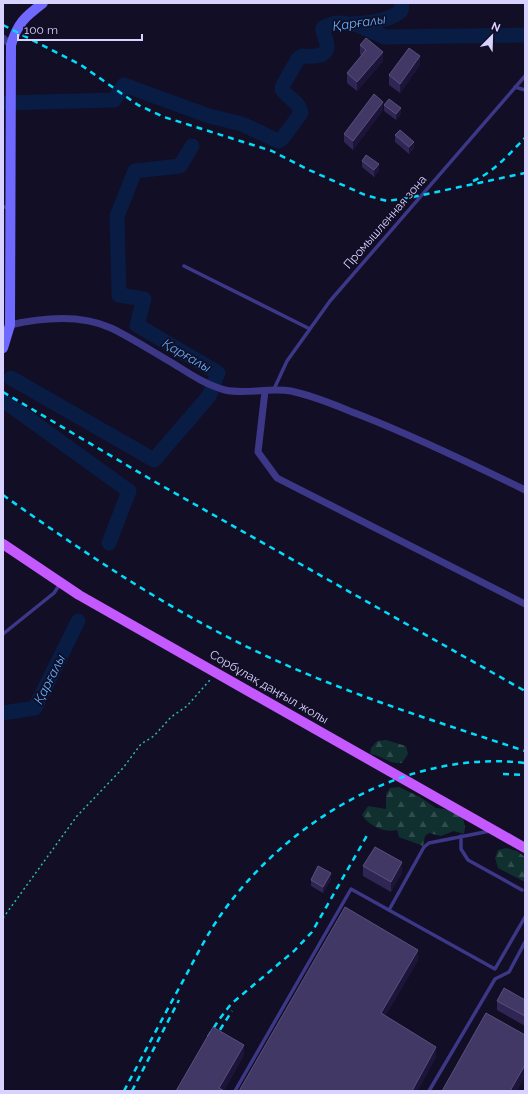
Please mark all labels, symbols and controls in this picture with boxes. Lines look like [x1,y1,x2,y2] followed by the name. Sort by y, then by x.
[332,11,387,34] water label: Қарғалы
[18,16,142,42] scale bar
[472,16,512,56] north arrow
[489,20,502,35] text: N
[24,23,58,37] text: 100 m
[341,172,429,272] street label: Промышленная зона
[160,336,214,375] water label: Қарғалы
[207,647,331,727] street label: Сорбұлақ даңғыл жолы
[31,652,68,706] water label: Қарғалы

